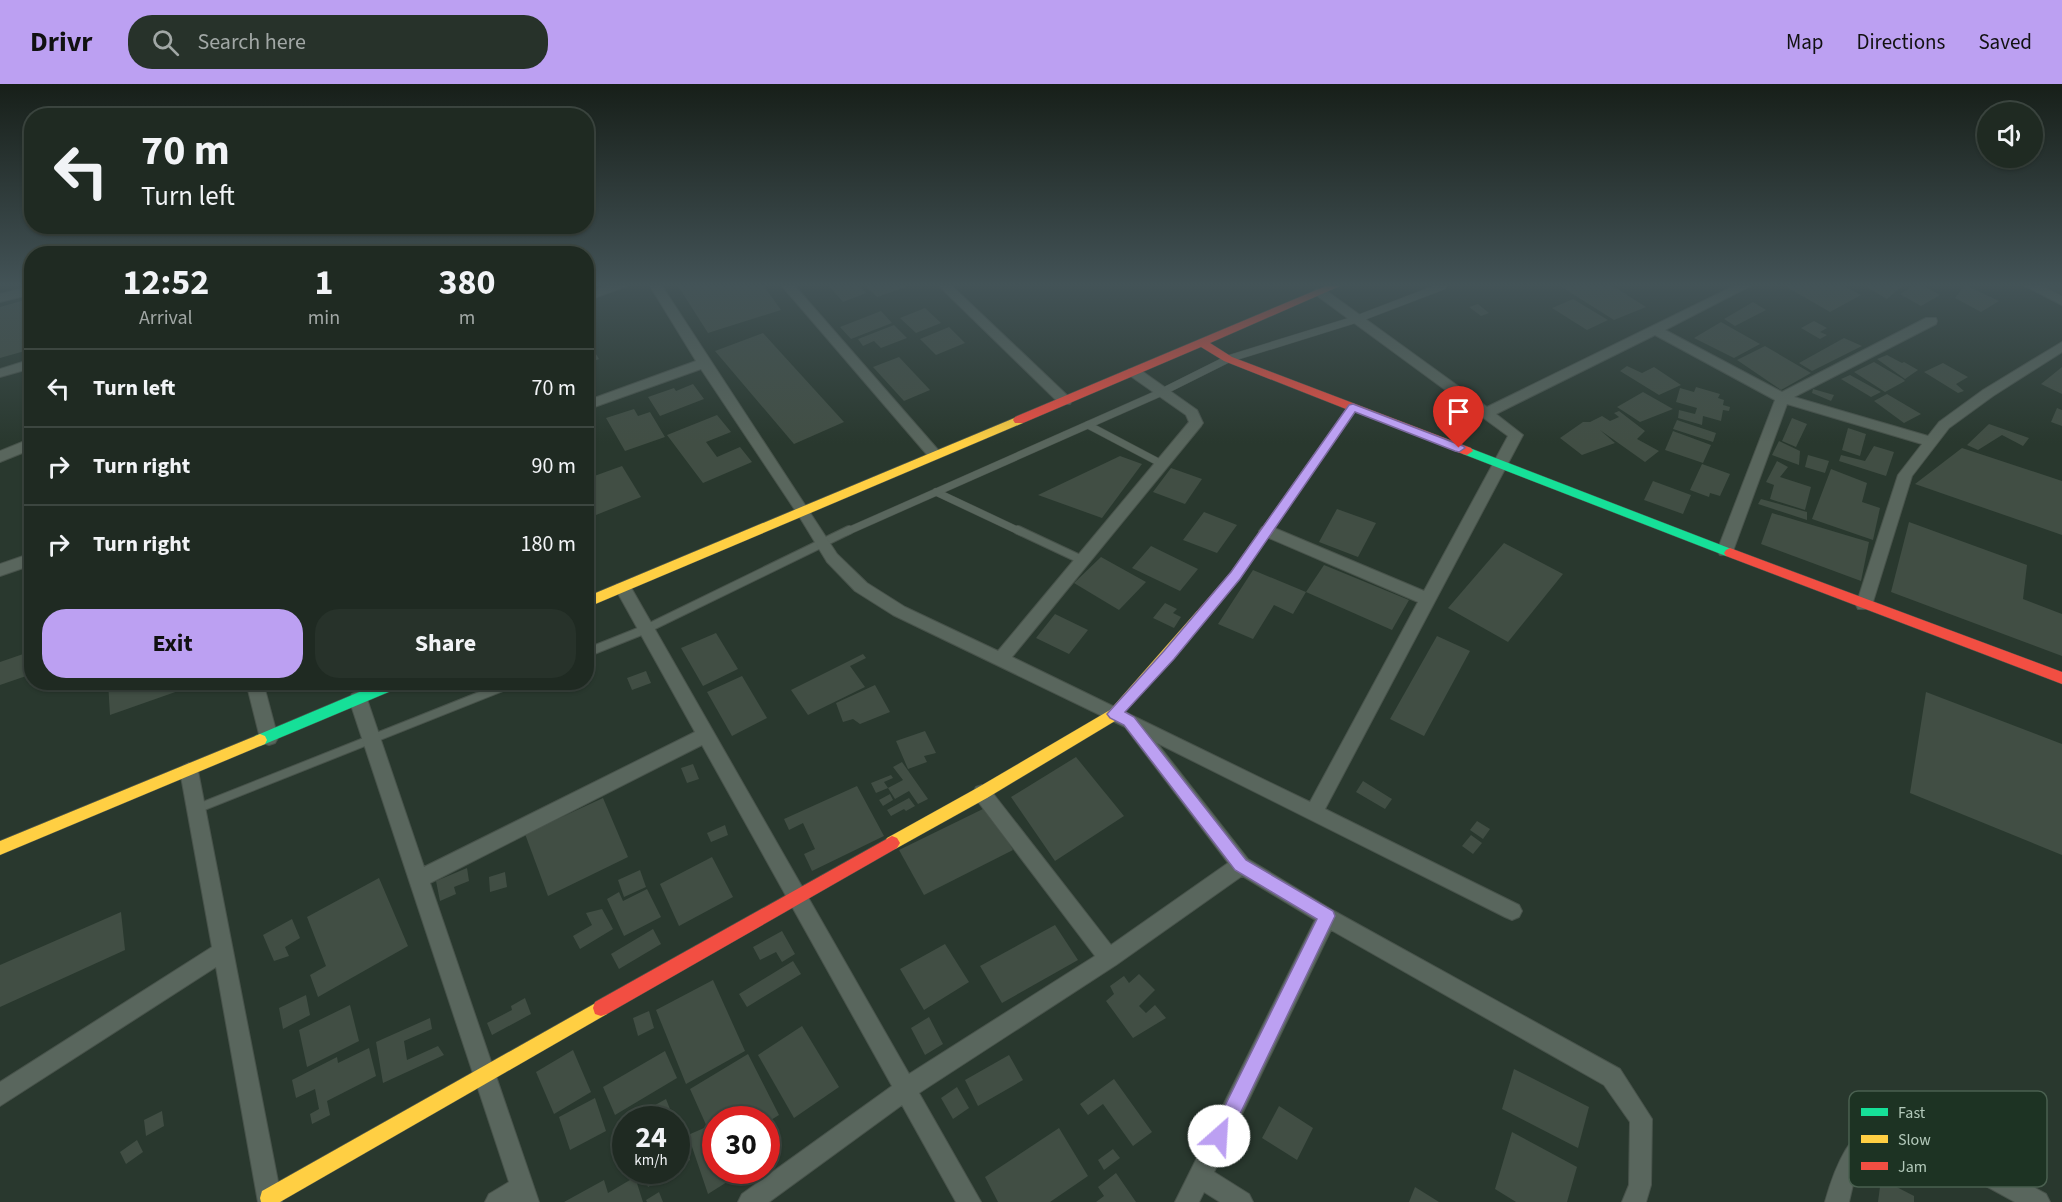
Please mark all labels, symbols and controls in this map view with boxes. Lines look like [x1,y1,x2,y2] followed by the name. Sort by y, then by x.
[128,15,548,69] search box
[30,22,92,62] text: Drivr
[149,26,182,59] icon: search
[197,26,306,58] text: Search here
[1786,27,1824,57] text: Map
[1857,27,1945,57] text: Directions
[1978,27,2032,57] text: Saved
[1977,102,2043,168] map controls
[1977,102,2043,168] button: sound
[141,121,230,181] text: 70 m
[42,132,120,210] icon: left
[141,177,235,216] text: Turn left
[122,257,209,308] text: 12:52
[314,257,333,308] text: 1
[439,257,496,308] text: 380
[139,304,193,332] text: Arrival
[308,304,340,332] text: min
[459,304,475,332] text: m
[42,372,75,405] icon: left
[93,372,175,404] text: Turn left
[531,372,576,404] text: 70 m
[1433,386,1484,448] pin
[1442,395,1475,428] icon: arrive
[42,450,75,483] icon: right
[93,450,190,482] text: Turn right
[531,450,576,482] text: 90 m
[42,528,75,561] icon: right
[93,528,190,560] text: Turn right
[521,528,576,560] text: 180 m
[42,609,303,678] button: Exit
[315,609,576,678] button: Share
[1849,1091,2047,1187] legend
[1898,1102,1926,1124] text: Fast
[1187,1104,1251,1168] position arrow
[702,1106,780,1184] speed limit sign: 30
[635,1116,667,1159] text: 24
[1898,1129,1931,1151] text: Slow
[634,1150,668,1171] text: km/h
[1898,1156,1927,1178] text: Jam

